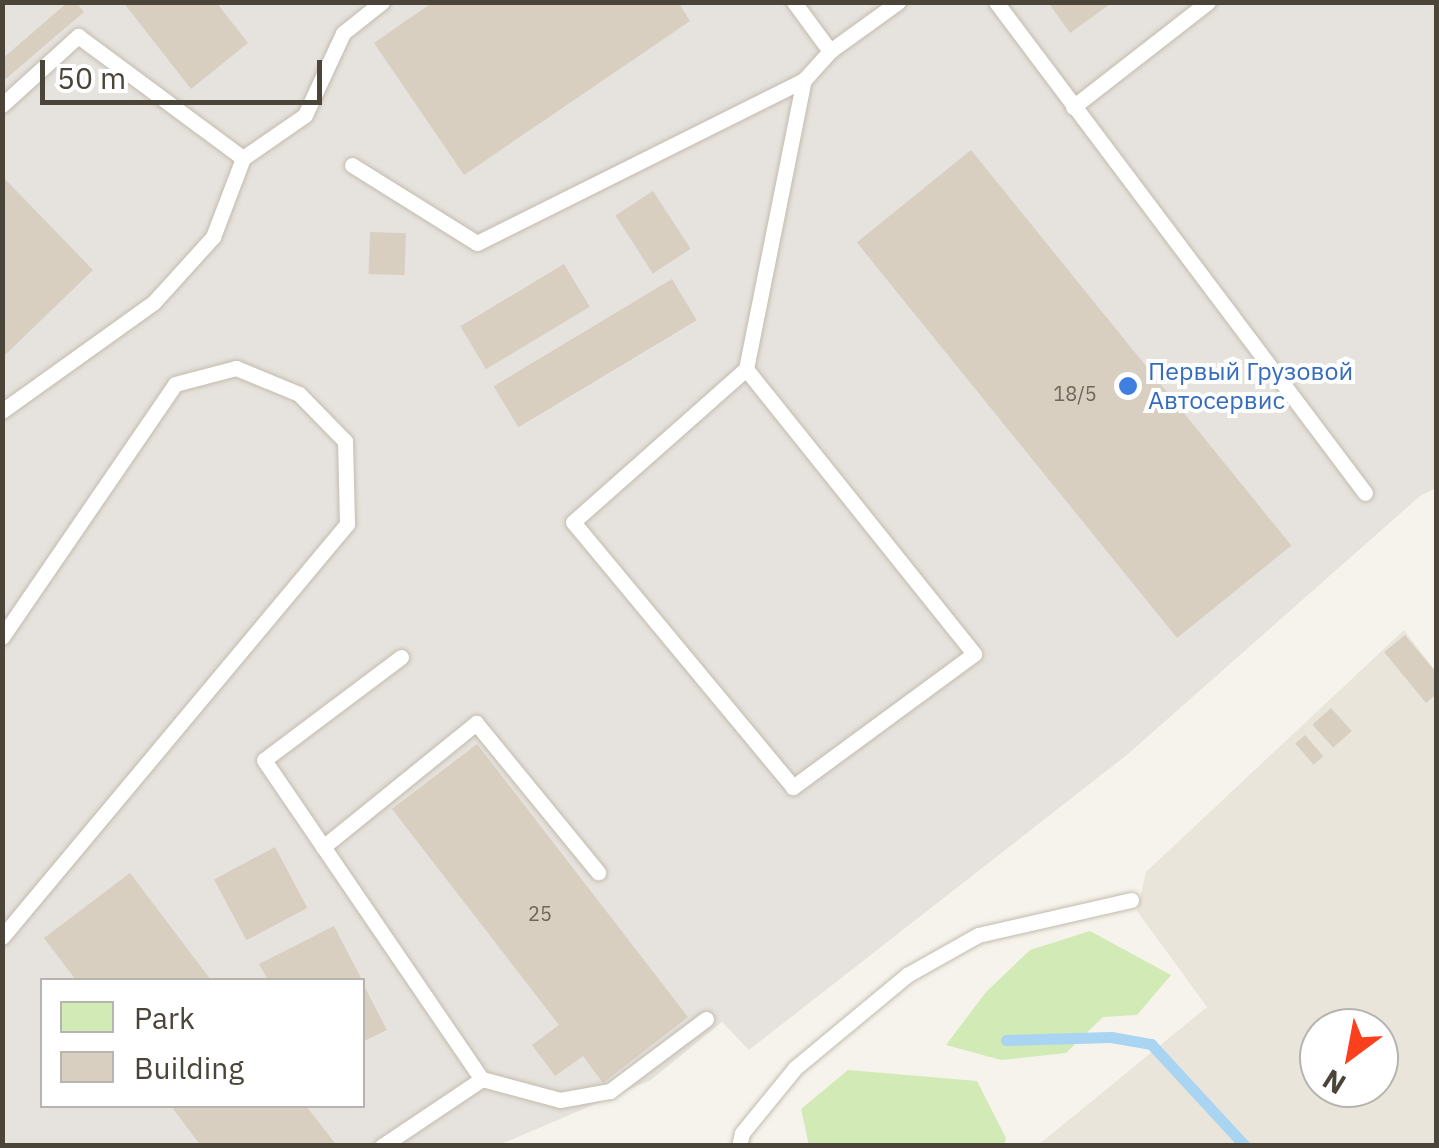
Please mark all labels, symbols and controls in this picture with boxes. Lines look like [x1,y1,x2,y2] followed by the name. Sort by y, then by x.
[45,40,328,102] scale bar
[57,58,126,97] text: 50 m
[1148,357,1353,416] place label: Первый Грузовой Автосервис
[1117,375,1139,397] marker: Первый Грузовой Автосервис
[1053,381,1097,405] house number: 18/5
[528,901,552,925] house number: 25
[40,978,365,1108] legend
[134,998,195,1037] text: Park
[1299,1008,1399,1108] north arrow
[134,1048,244,1087] text: Building
[1315,1061,1352,1103] text: N

